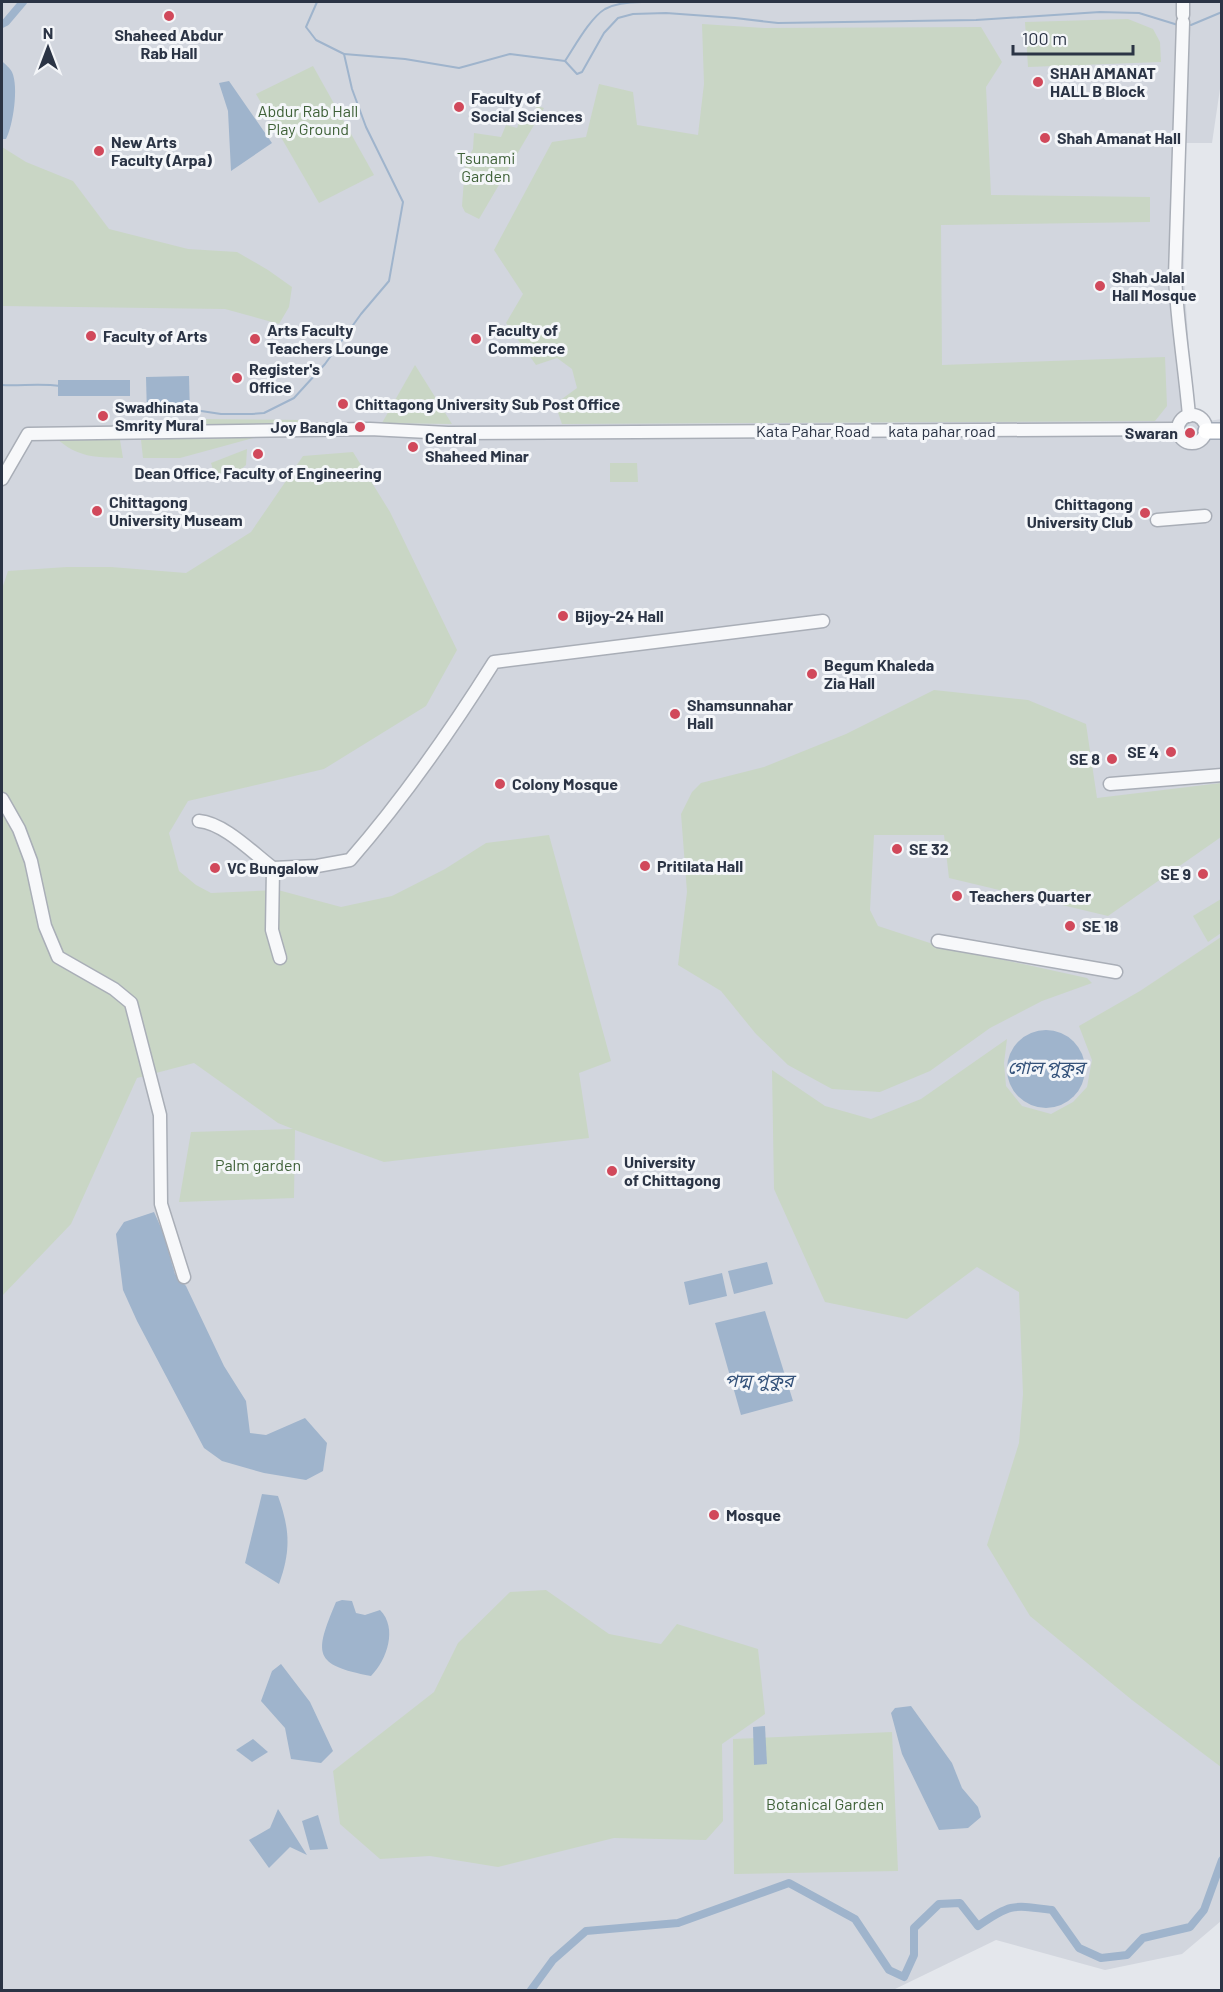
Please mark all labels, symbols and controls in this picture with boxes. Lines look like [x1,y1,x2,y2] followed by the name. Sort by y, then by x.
[162,9,176,23] marker: Shaheed Abdur Rab Hall
[18,18,78,78] north arrow
[1013,18,1133,56] scale bar
[43,23,53,42] text: N
[115,25,223,62] place label: Shaheed Abdur Rab Hall
[1022,27,1067,49] text: 100 m
[1050,63,1156,100] place label: SHAH AMANAT HALL B Block
[1031,75,1045,89] marker: SHAH AMANAT HALL B Block
[471,88,582,125] place label: Faculty of Social Sciences
[452,100,466,114] marker: Faculty of Social Sciences
[258,101,358,138] park label: Abdur Rab Hall Play Ground
[1057,128,1181,147] place label: Shah Amanat Hall
[1038,131,1052,145] marker: Shah Amanat Hall
[111,132,212,169] place label: New Arts Faculty (Arpa)
[92,144,106,158] marker: New Arts Faculty (Arpa)
[457,148,515,185] park label: Tsunami Garden
[1112,267,1197,304] place label: Shah Jalal Hall Mosque
[1093,279,1107,293] marker: Shah Jalal Hall Mosque
[267,320,389,357] place label: Arts Faculty Teachers Lounge
[488,320,565,357] place label: Faculty of Commerce
[103,326,207,345] place label: Faculty of Arts
[84,329,98,343] marker: Faculty of Arts
[248,332,262,346] marker: Arts Faculty Teachers Lounge
[469,332,483,346] marker: Faculty of Commerce
[249,359,320,396] place label: Register's Office
[230,371,244,385] marker: Register's Office
[355,394,620,413] place label: Chittagong University Sub Post Office
[115,397,204,434] place label: Swadhinata Smrity Mural
[336,397,350,411] marker: Chittagong University Sub Post Office
[96,409,110,423] marker: Swadhinata Smrity Mural
[271,417,348,436] place label: Joy Bangla
[353,420,367,434] marker: Joy Bangla
[756,421,870,440] street label: Kata Pahar Road
[888,421,996,440] street label: kata pahar road
[1125,423,1178,442] place label: Swaran
[1183,426,1197,440] marker: Swaran
[425,428,529,465] place label: Central Shaheed Minar
[406,440,420,454] marker: Central Shaheed Minar
[251,447,265,461] marker: Dean Office, Faculty of Engineering
[134,463,382,482] place label: Dean Office, Faculty of Engineering
[109,492,243,529] place label: Chittagong University Museam
[1027,494,1133,531] place label: Chittagong University Club
[90,504,104,518] marker: Chittagong University Museam
[1138,506,1152,520] marker: Chittagong University Club
[575,606,664,625] place label: Bijoy-24 Hall
[556,609,570,623] marker: Bijoy-24 Hall
[824,655,934,692] place label: Begum Khaleda Zia Hall
[805,667,819,681] marker: Begum Khaleda Zia Hall
[687,695,793,732] place label: Shamsunnahar Hall
[668,707,682,721] marker: Shamsunnahar Hall
[1127,742,1159,761] place label: SE 4
[1164,745,1178,759] marker: SE 4
[1069,749,1100,768] place label: SE 8
[1105,752,1119,766] marker: SE 8
[512,774,618,793] place label: Colony Mosque
[493,777,507,791] marker: Colony Mosque
[909,839,949,858] place label: SE 32
[890,842,904,856] marker: SE 32
[657,856,743,875] place label: Pritilata Hall
[227,858,319,877] place label: VC Bungalow
[638,859,652,873] marker: Pritilata Hall
[208,861,222,875] marker: VC Bungalow
[1160,864,1191,883] place label: SE 9
[1196,867,1210,881] marker: SE 9
[969,886,1091,905] place label: Teachers Quarter
[950,889,964,903] marker: Teachers Quarter
[1082,916,1119,935] place label: SE 18
[1063,919,1077,933] marker: SE 18
[1008,1056,1088,1079] water label: গোল পুকুর
[624,1152,721,1189] place label: University of Chittagong
[215,1155,301,1174] park label: Palm garden
[605,1164,619,1178] marker: University of Chittagong
[725,1369,797,1392] water label: পদ্ম পুকুর
[726,1505,781,1524] place label: Mosque
[707,1508,721,1522] marker: Mosque
[766,1794,884,1813] park label: Botanical Garden

